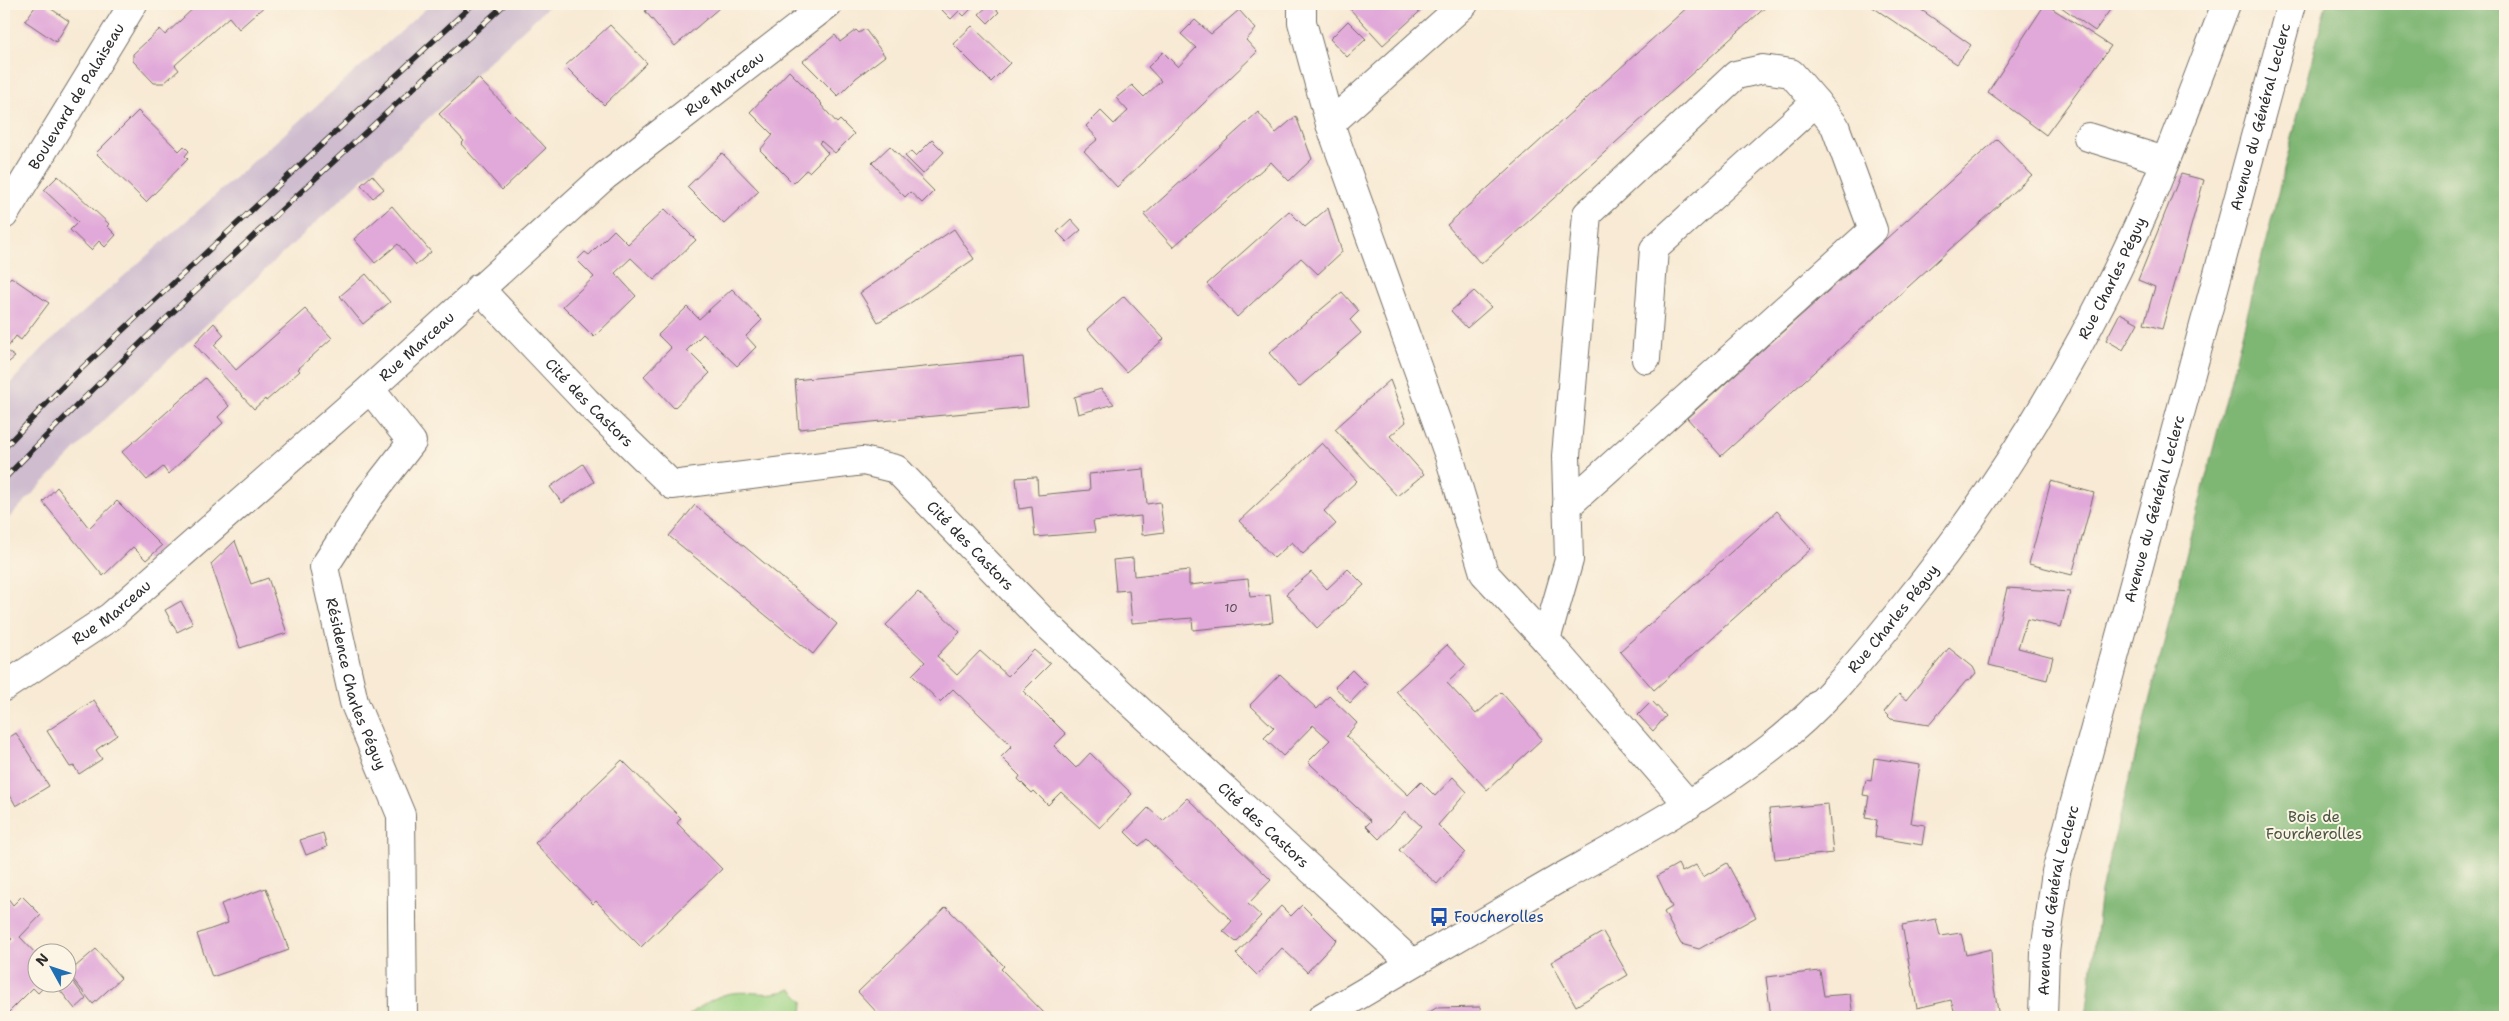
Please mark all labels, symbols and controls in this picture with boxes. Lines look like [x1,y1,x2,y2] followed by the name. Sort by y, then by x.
[24,19,129,174] street label: Boulevard de Palaiseau
[2226,21,2295,213] street label: Avenue du Général Leclerc
[681,47,768,121] street label: Rue Marceau
[2074,214,2151,343] street label: Rue Charles Péguy
[375,307,459,386] street label: Rue Marceau
[541,354,637,452] street label: Cité des Castors
[2119,413,2189,605] street label: Avenue du Général Leclerc
[922,496,1018,595] street label: Cité des Castors
[1843,560,1943,677] street label: Rue Charles Péguy
[68,575,155,649] street label: Rue Marceau
[321,596,391,773] street label: Résidence Charles Péguy
[1224,600,1238,616] house number: 10
[1213,778,1313,872] street label: Cité des Castors
[2034,803,2084,996] street label: Avenue du Général Leclerc
[2266,807,2362,844] park label: Bois de Fourcherolles
[1428,906,1450,928] bus stop icon: Foucherolles
[1454,907,1544,927] place label: Foucherolles
[28,944,78,994] north arrow
[32,950,53,970] text: N

